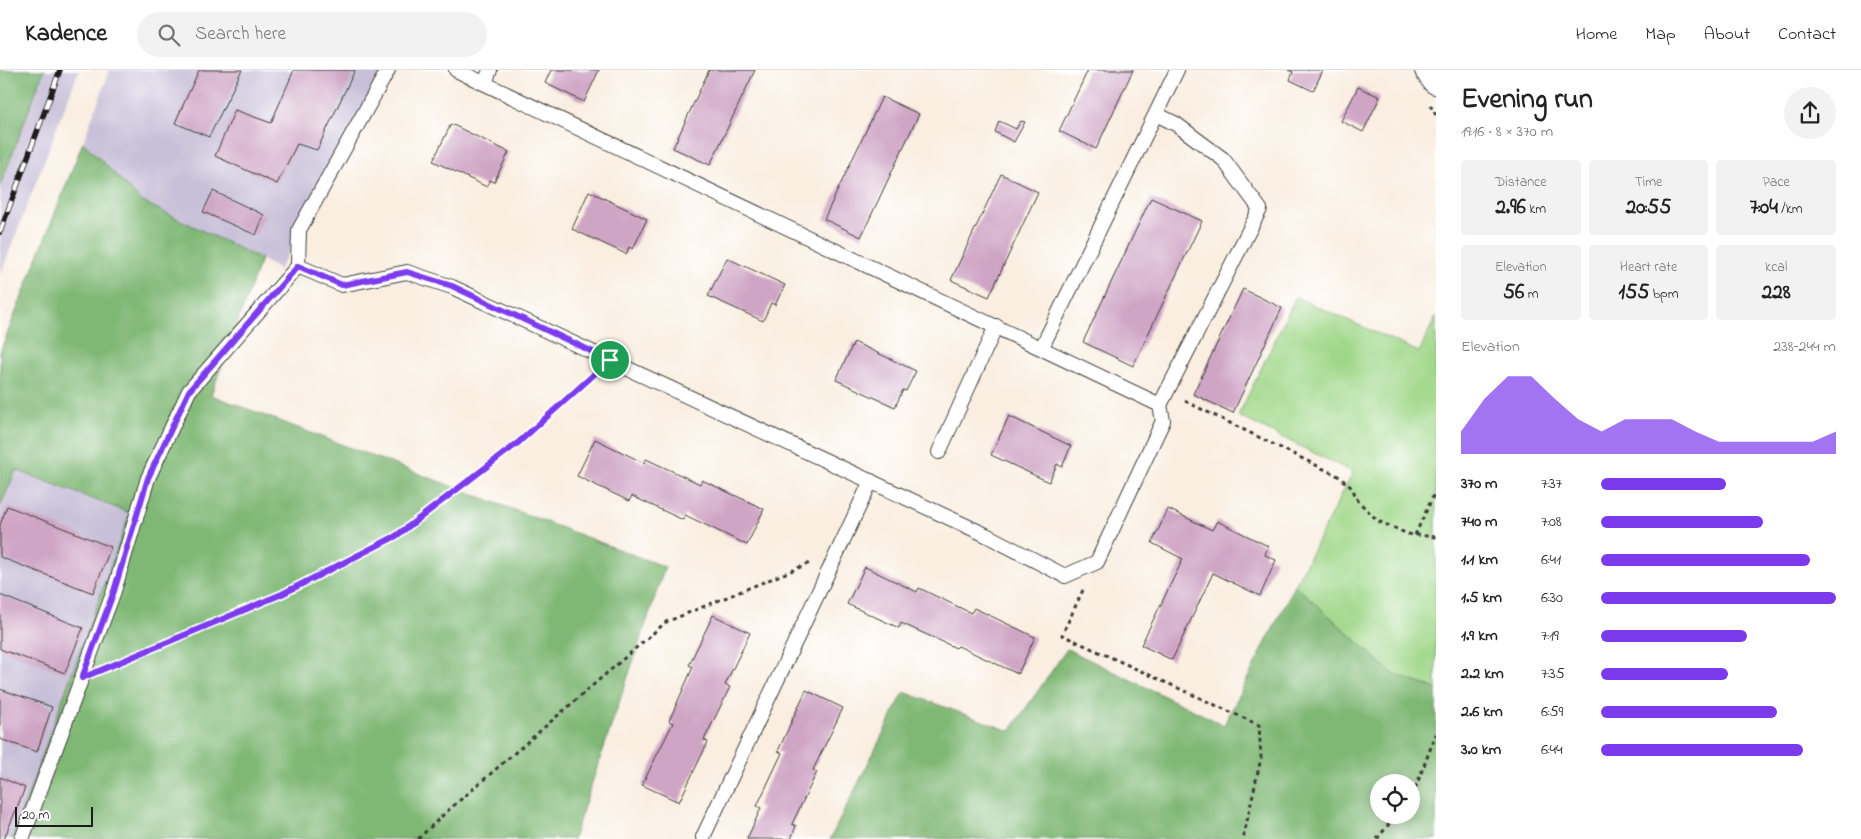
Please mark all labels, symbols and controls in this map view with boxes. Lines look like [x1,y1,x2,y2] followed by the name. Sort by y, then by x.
[137,12,487,57] search box
[25,17,107,52] text: Kadence
[155,21,183,49] icon: search
[195,21,286,48] text: Search here
[1576,22,1617,48] text: Home
[1645,22,1676,48] text: Map
[1704,22,1750,48] text: About
[1778,22,1836,48] text: Contact
[1461,80,1593,121] text: Evening run
[1784,87,1836,139] button: share
[1461,120,1553,144] text: 19:16 · 8 × 370 m
[1495,172,1547,193] text: Distance
[1635,172,1662,193] text: Time
[1762,172,1790,193] text: Pace
[1495,193,1526,223] text: 2.96
[1626,193,1671,223] text: 20:55
[1750,193,1778,223] text: 7:04
[1526,199,1546,220] text: km
[1778,199,1803,220] text: /km
[1495,257,1547,278] text: Elevation
[1620,257,1677,278] text: Heart rate
[1765,257,1787,278] text: kcal
[1503,278,1524,308] text: 56
[1618,278,1649,308] text: 155
[1762,278,1791,308] text: 228
[1524,284,1539,305] text: m
[1649,284,1679,305] text: bpm
[1461,335,1520,359] text: Elevation
[1773,335,1836,359] text: 238–244 m
[589,339,631,381] pin
[596,346,624,374] icon: arrive
[1461,472,1498,496] text: 370 m
[1541,472,1562,496] text: 7:37
[1461,510,1498,534] text: 740 m
[1541,510,1562,534] text: 7:08
[1461,548,1498,572] text: 1.1 km
[1541,548,1561,572] text: 6:41
[1461,586,1502,610] text: 1.5 km
[1541,586,1563,610] text: 6:30
[1461,624,1498,648] text: 1.9 km
[1541,624,1559,648] text: 7:19
[1461,662,1504,686] text: 2.2 km
[1541,662,1565,686] text: 7:35
[1461,700,1503,724] text: 2.6 km
[1541,700,1563,724] text: 6:59
[1461,738,1501,762] text: 3.0 km
[1541,738,1563,762] text: 6:44
[1370,774,1420,824] map controls
[1370,774,1420,824] button: locate
[15,804,92,827] scale bar
[22,805,49,826] text: 20 m

